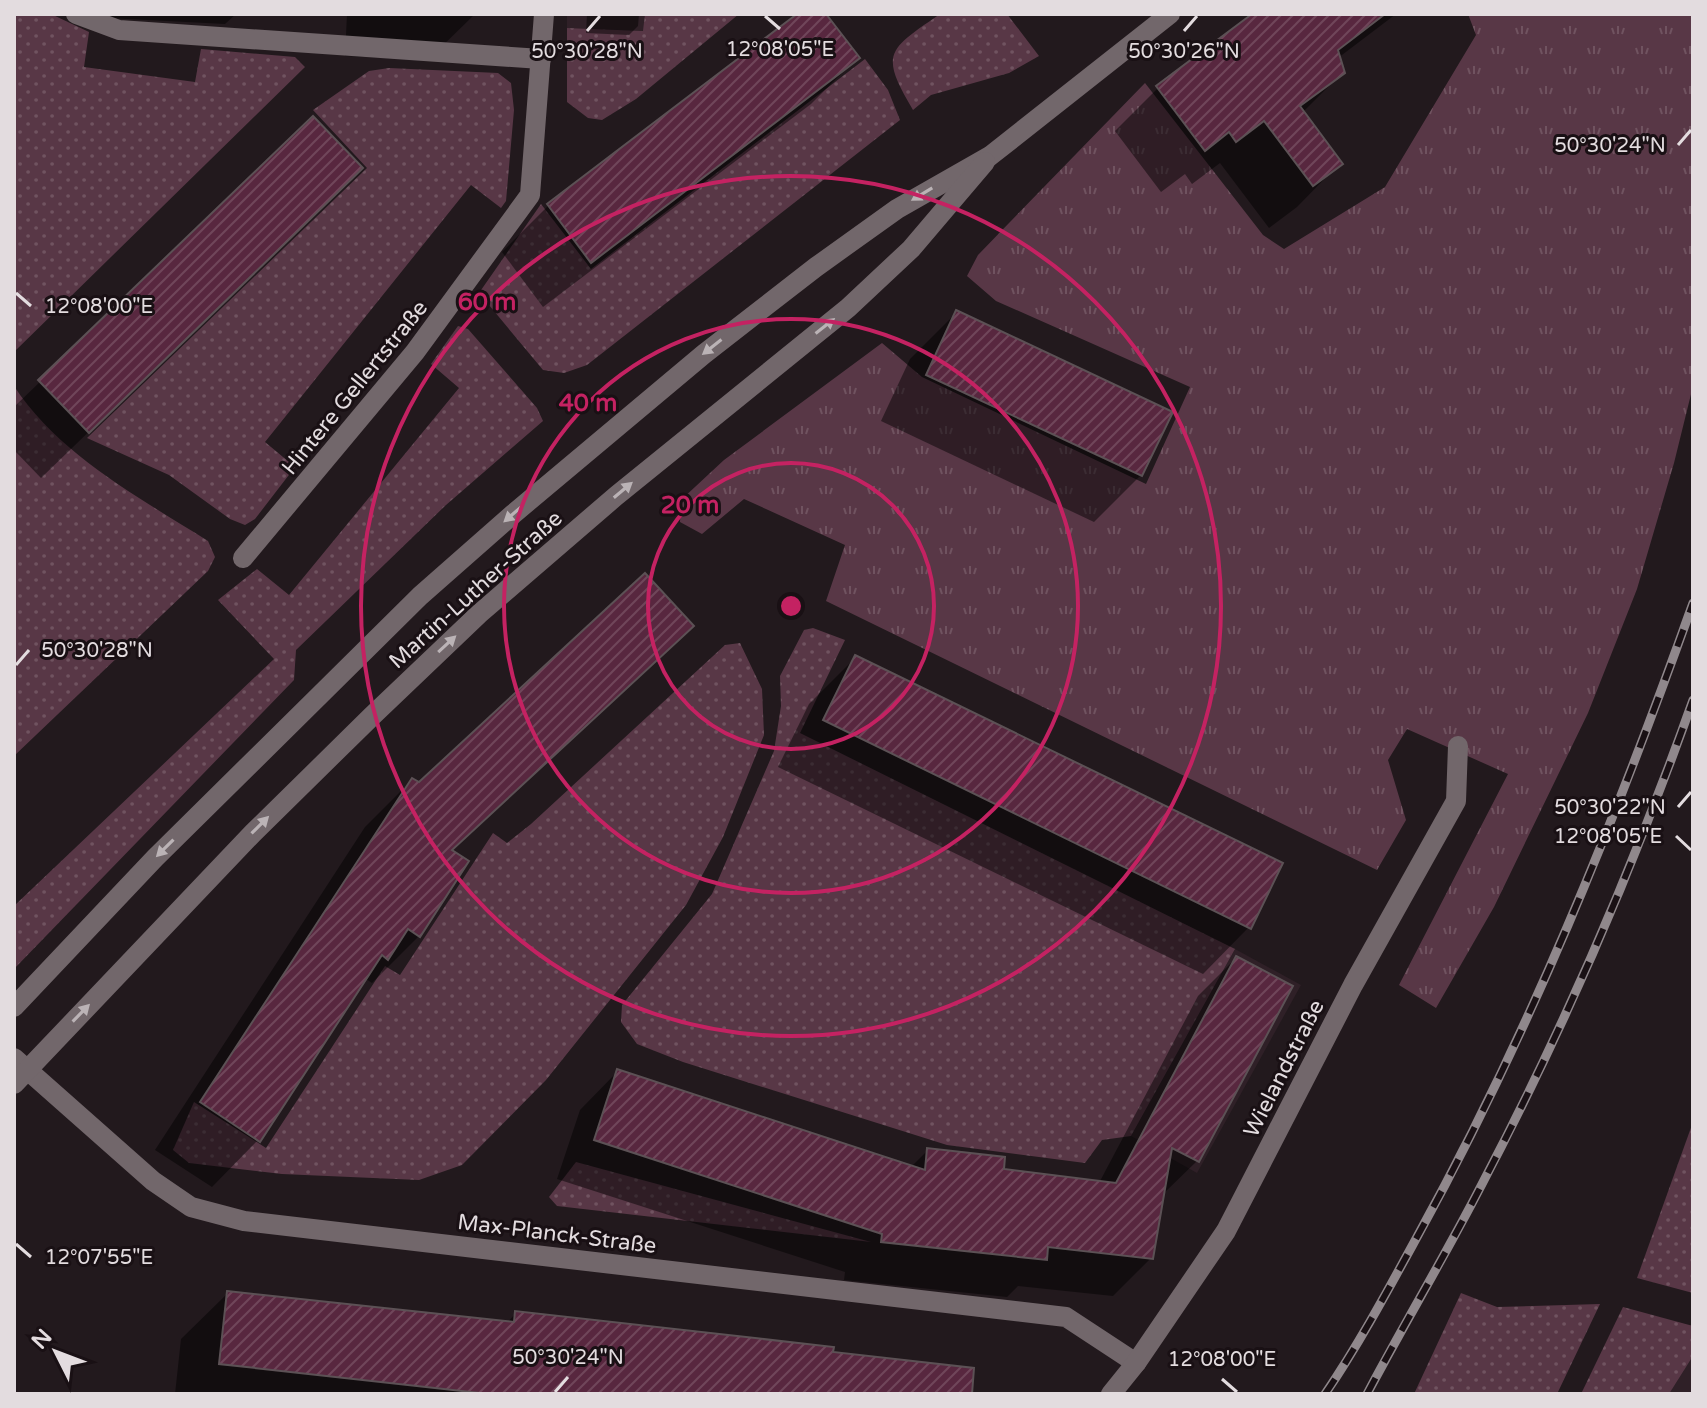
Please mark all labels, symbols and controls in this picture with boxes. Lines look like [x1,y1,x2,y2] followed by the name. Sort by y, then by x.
[726,38,834,62] text: 12°08'05"E
[531,40,643,64] text: 50°30'28"N
[1128,40,1240,64] text: 50°30'26"N
[1554,134,1666,158] text: 50°30'24"N
[911,187,933,201] one-way arrow
[458,288,516,317] text: 60 m
[45,295,153,319] text: 12°08'00"E
[276,295,433,480] street label: Hintere Gellertstraße
[815,319,835,335] one-way arrow
[702,339,722,355] one-way arrow
[559,389,617,418] text: 40 m
[613,482,633,499] one-way arrow
[661,491,719,520] text: 20 m
[384,505,567,674] street label: Martin-Luther-Straße
[503,505,523,522] one-way arrow
[777,592,805,620] centre of rings
[437,636,456,654] one-way arrow
[41,639,153,663] text: 50°30'28"N
[1554,796,1666,820] text: 50°30'22"N
[250,816,269,835] one-way arrow
[1554,825,1662,849] text: 12°08'05"E
[156,838,175,857] one-way arrow
[1238,995,1330,1141] street label: Wielandstraße
[71,1004,90,1023] one-way arrow
[456,1209,658,1259] street label: Max-Planck-Straße
[45,1246,153,1270] text: 12°07'55"E
[16,1312,96,1392] north arrow
[26,1324,57,1355] text: N
[512,1346,624,1370] text: 50°30'24"N
[1168,1348,1276,1372] text: 12°08'00"E

